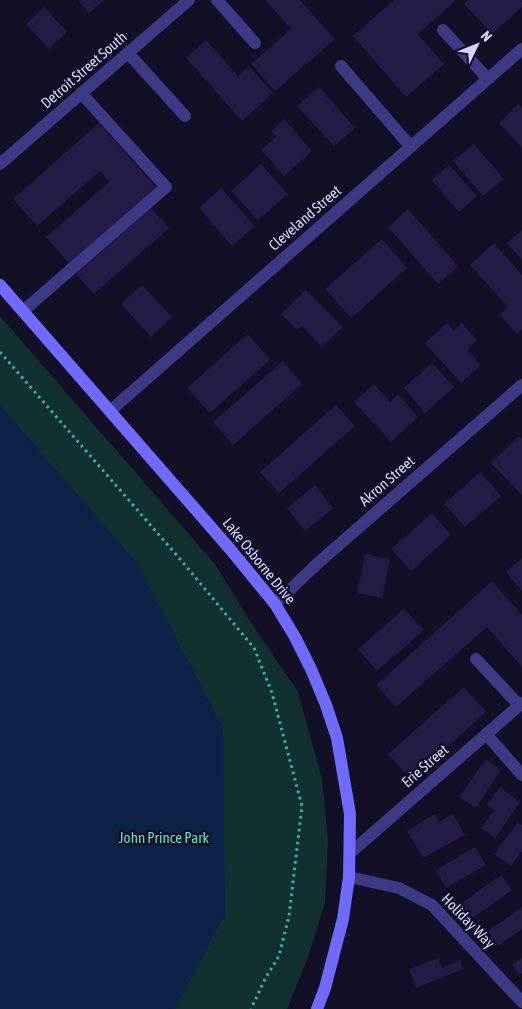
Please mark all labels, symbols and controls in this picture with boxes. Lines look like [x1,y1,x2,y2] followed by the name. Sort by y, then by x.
[452,20,502,70] north arrow
[37,28,130,111] street label: Detroit Street South
[478,28,495,45] text: N
[265,182,344,254] street label: Cleveland Street
[356,452,418,509] street label: Akron Street
[219,514,299,607] street label: Lake Osborne Drive
[398,741,451,790] street label: Erie Street
[119,829,210,846] park label: John Prince Park
[438,890,498,951] street label: Holiday Way

